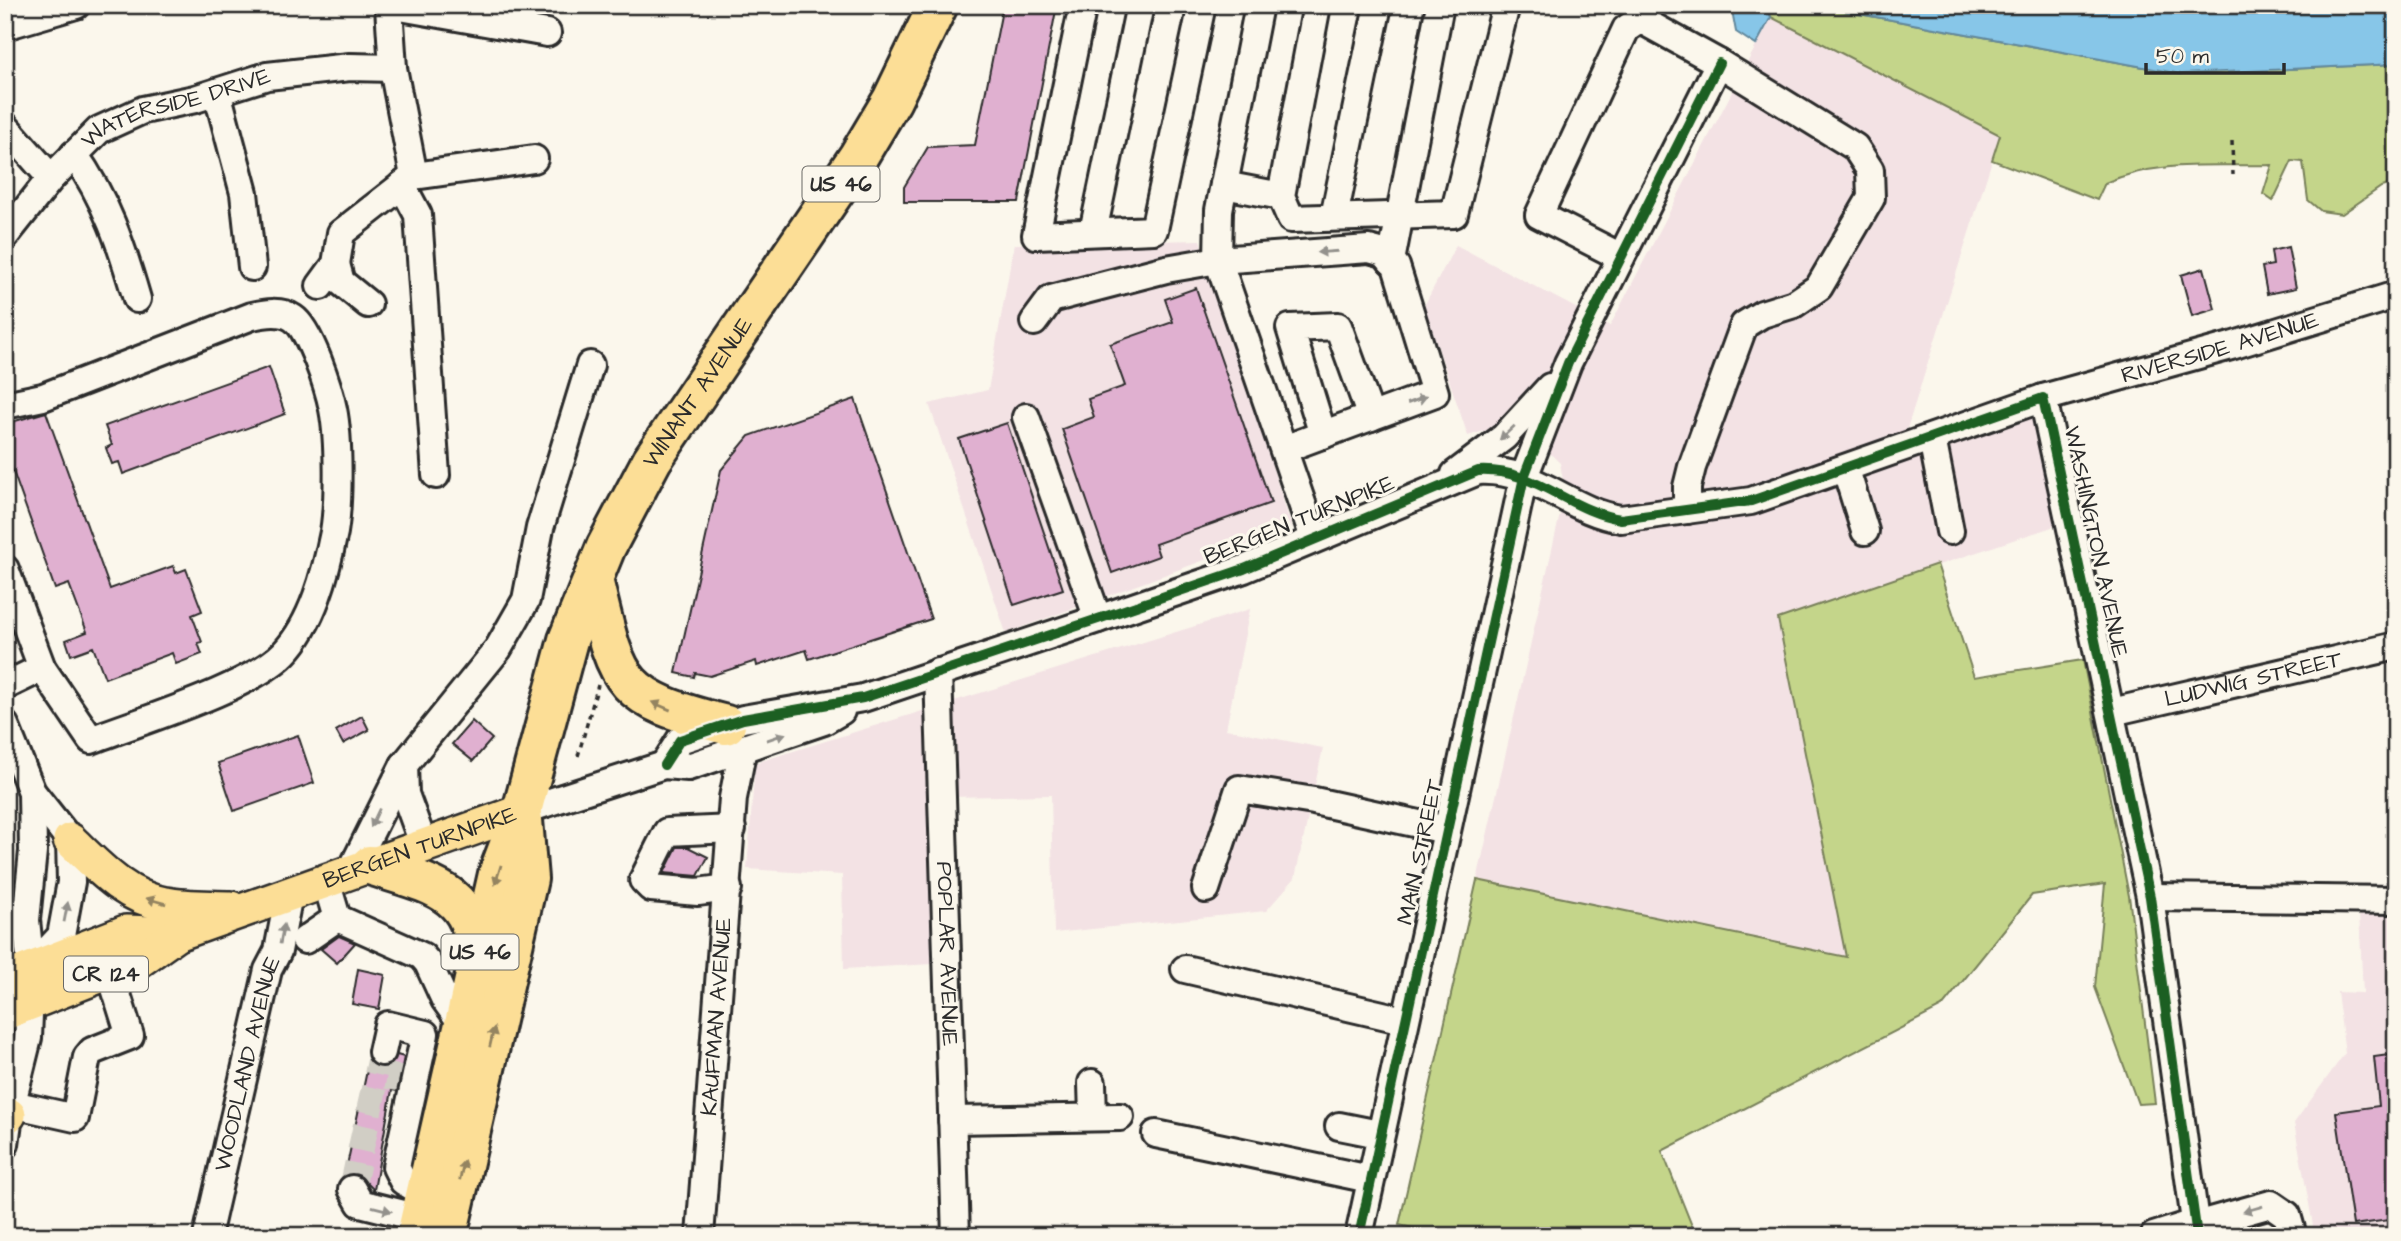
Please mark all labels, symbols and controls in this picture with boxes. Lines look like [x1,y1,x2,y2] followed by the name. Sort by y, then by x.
[2146,32,2284,76] scale bar
[2156,42,2210,71] text: 50 m
[74,60,275,155] street label: WATERSIDE DRIVE
[802,166,880,202] road number: US 46
[1316,247,1338,258] one-way arrow
[2118,304,2323,392] street label: RIVERSIDE AVENUE
[635,311,761,474] street label: WINANT AVENUE
[1406,394,1427,405] one-way arrow
[2056,423,2136,661] street label: WASHINGTON AVENUE
[1499,425,1516,441] one-way arrow
[1199,467,1400,573] street label: BERGEN TURNPIKE
[2161,643,2346,715] street label: LUDWIG STREET
[651,700,671,712] one-way arrow
[765,731,786,742] one-way arrow
[1389,776,1451,928] street label: MAIN STREET
[319,798,521,897] street label: BERGEN TURNPIKE
[369,808,381,828] one-way arrow
[928,861,966,1047] street label: POPLAR AVENUE
[493,865,503,886] one-way arrow
[145,896,166,906] one-way arrow
[61,901,72,923] one-way arrow
[693,916,740,1117] street label: KAUFMAN AVENUE
[276,923,287,945] one-way arrow
[442,934,518,970] road number: US 46
[206,950,289,1174] street label: WOODLAND AVENUE
[64,956,148,992] road number: CR 124
[487,1026,498,1048] one-way arrow
[457,1159,468,1181] one-way arrow
[371,1204,393,1215] one-way arrow
[2243,1205,2264,1215] one-way arrow

